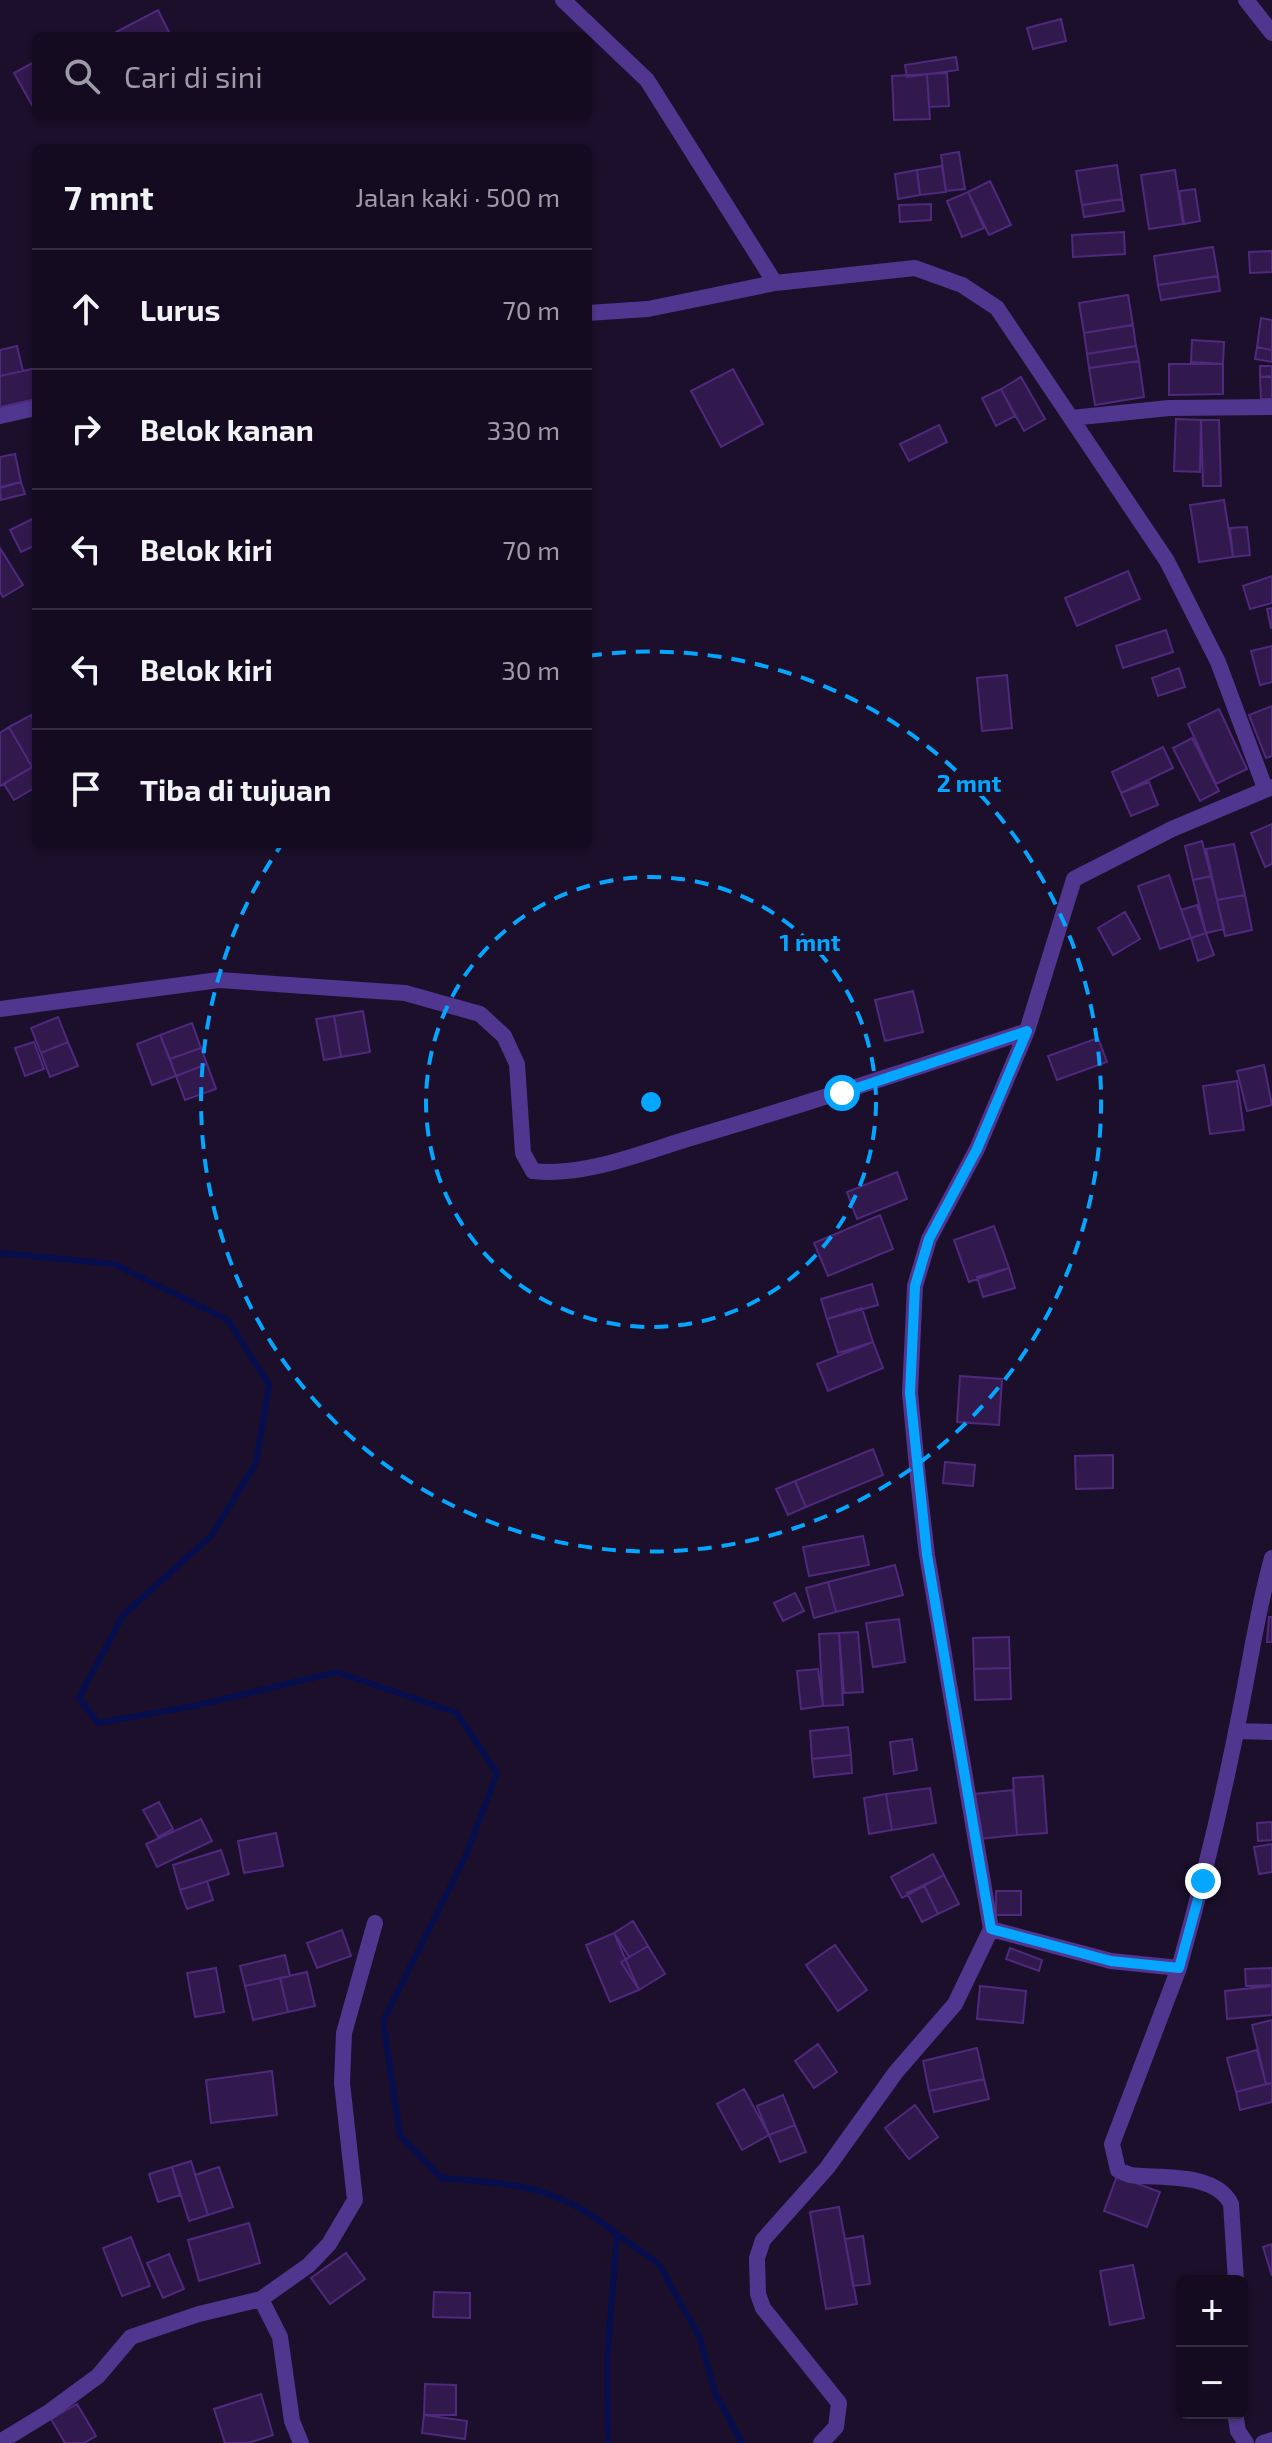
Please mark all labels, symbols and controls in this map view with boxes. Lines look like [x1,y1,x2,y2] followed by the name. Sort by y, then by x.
[32,32,592,120] search box
[60,54,104,98] icon: search
[124,58,263,94] text: Cari di sini
[64,176,154,217] text: 7 mnt
[355,181,560,212] text: Jalan kaki · 500 m
[64,287,108,331] icon: ahead
[140,291,220,327] text: Lurus
[502,294,560,325] text: 70 m
[64,407,108,451] icon: right
[140,411,314,447] text: Belok kanan
[487,414,560,445] text: 330 m
[64,527,108,571] icon: left
[140,531,273,567] text: Belok kiri
[502,534,560,565] text: 70 m
[64,647,108,691] icon: left
[140,651,273,687] text: Belok kiri
[501,654,560,685] text: 30 m
[64,767,108,811] icon: arrive
[937,768,1001,797] text: 2 mnt
[140,771,331,807] text: Tiba di tujuan
[780,927,841,956] text: 1 mnt
[824,1075,860,1111] route start
[637,1088,665,1116] centre of rings
[1185,1863,1221,1899] route end
[1176,2275,1248,2419] map controls
[1176,2275,1248,2347] button: +
[1176,2347,1248,2419] button: −

